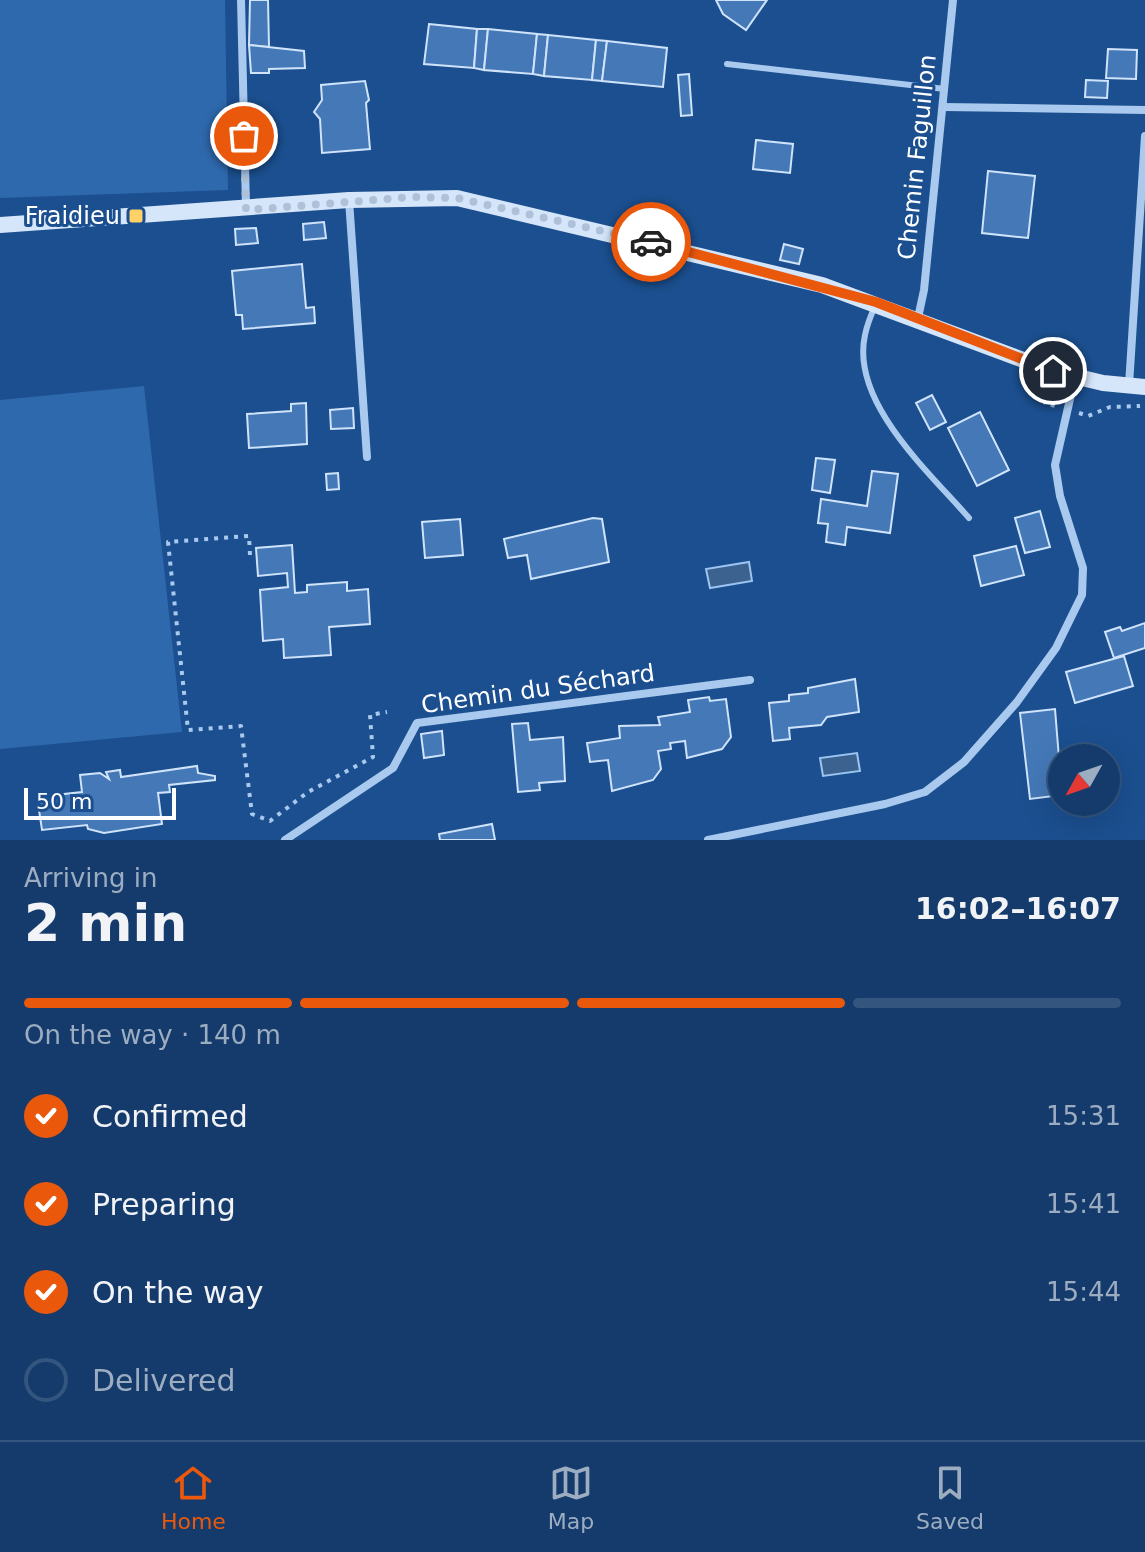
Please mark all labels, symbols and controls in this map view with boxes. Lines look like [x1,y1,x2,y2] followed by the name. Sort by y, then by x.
[892,53,942,261] street label: Chemin Faguillon
[210,102,278,170] pin
[222,114,266,158] icon: bag
[25,202,120,230] place label: Fraidieu
[611,202,691,282] courier
[127,207,145,225] marker: Fraidieu
[629,220,673,264] icon: car
[1019,337,1087,405] pin
[1031,349,1075,393] icon: home
[419,659,657,719] street label: Chemin du Séchard
[1048,744,1120,816] north arrow
[1048,744,1120,816] map controls
[24,784,176,820] scale bar
[36,789,92,814] text: 50 m
[24,863,158,893] text: Arriving in
[915,891,1121,926] text: 16:02–16:07
[24,893,187,953] text: 2 min
[24,1020,281,1050] text: On the way · 140 m
[24,1094,68,1138] icon: check
[92,1099,248,1134] text: Confirmed
[1046,1101,1121,1131] text: 15:31
[24,1182,68,1226] icon: check
[92,1187,236,1222] text: Preparing
[1046,1189,1121,1219] text: 15:41
[24,1270,68,1314] icon: check
[92,1275,264,1310] text: On the way
[1046,1277,1121,1307] text: 15:44
[92,1363,236,1398] text: Delivered
[161,1461,226,1534] tab: Home
[548,1461,594,1534] tab: Map
[916,1461,984,1534] tab: Saved

